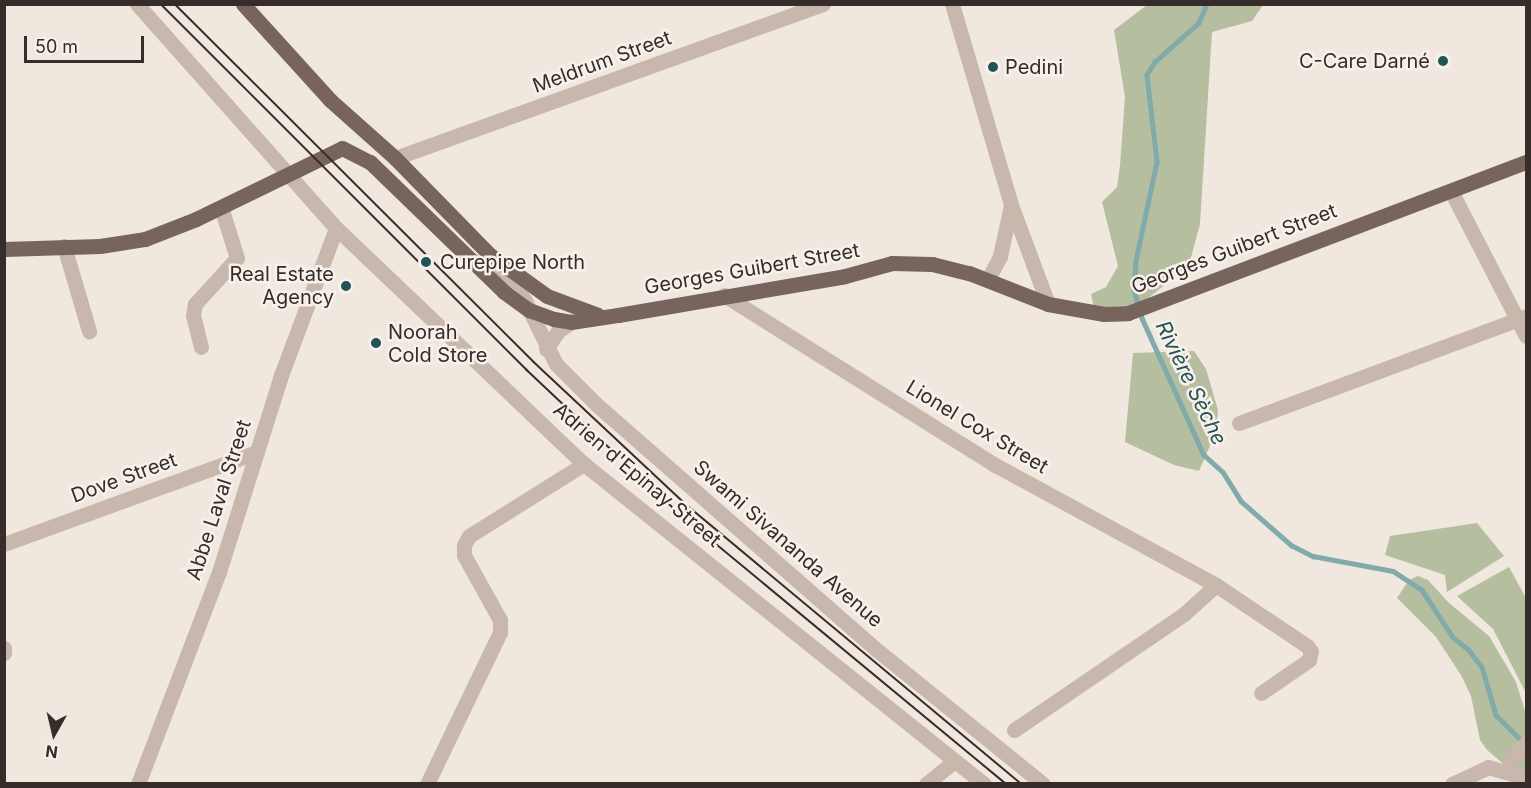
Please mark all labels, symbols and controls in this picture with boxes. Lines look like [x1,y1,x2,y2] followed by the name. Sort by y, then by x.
[27,24,147,62] scale bar
[529,26,675,98] street label: Meldrum Street
[35,36,78,57] text: 50 m
[1299,49,1430,73] place label: C-Care Darné
[1434,52,1452,70] marker: C-Care Darné
[1005,55,1063,79] place label: Pedini
[986,60,1000,74] marker: Pedini
[1128,199,1340,299] street label: Georges Guibert Street
[643,238,861,300] street label: Georges Guibert Street
[440,250,585,274] place label: Curepipe North
[417,253,435,271] marker: Curepipe North
[229,262,334,309] place label: Real Estate Agency
[339,279,353,293] marker: Real Estate Agency
[1150,317,1232,449] water label: Rivière Sèche
[388,320,487,367] place label: Noorah Cold Store
[369,336,383,350] marker: Noorah Cold Store
[902,375,1052,479] street label: Lionel Cox Street
[548,398,726,552] street label: Adrien d'Epinay Street
[182,417,256,583] street label: Abbe Laval Street
[68,448,180,508] street label: Dove Street
[689,455,887,633] street label: Swami Sivananda Avenue
[24,704,84,764] north arrow
[44,741,59,763] text: N

